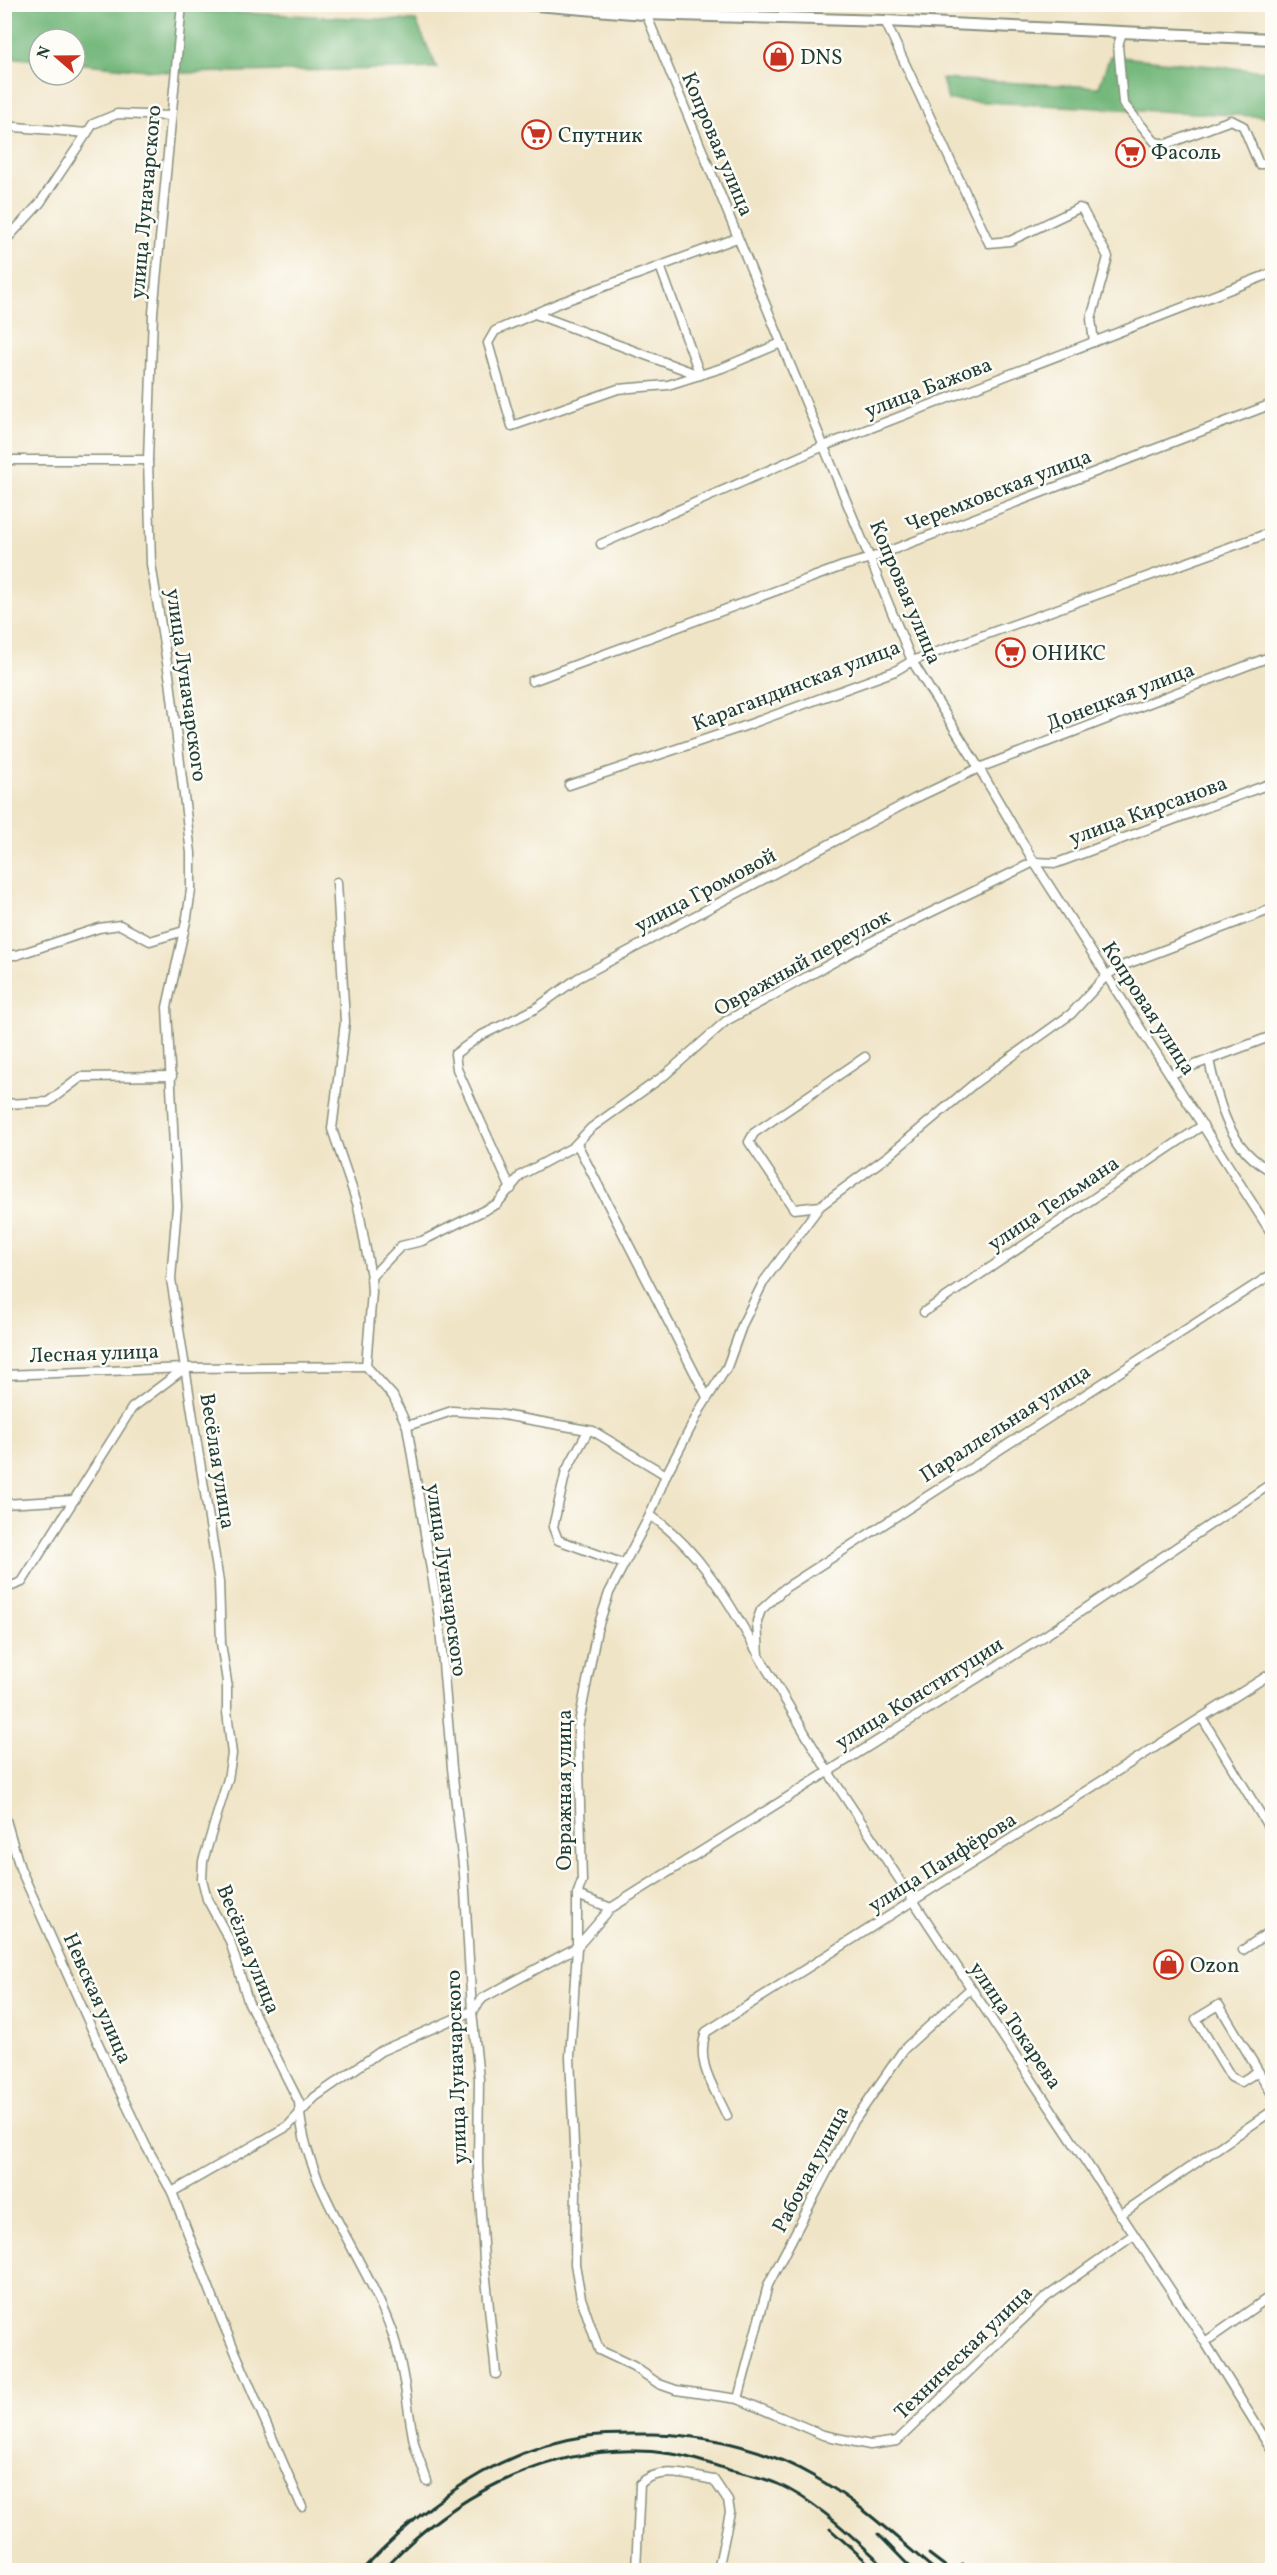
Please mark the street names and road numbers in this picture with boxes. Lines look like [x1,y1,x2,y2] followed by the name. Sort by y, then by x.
[673,68,760,221] street label: Копровая улица
[124,104,169,300] street label: улица Луначарского
[861,351,997,426] street label: улица Бажова
[901,442,1096,540] street label: Черемховская улица
[861,516,948,669] street label: Копровая улица
[158,587,213,784] street label: улица Луначарского
[688,633,905,739] street label: Карагандинская улица
[1042,656,1199,739] street label: Донецкая улица
[1065,769,1232,854] street label: улица Кирсанова
[630,842,782,941] street label: улица Громовой
[709,903,896,1024] street label: Овражный переулок
[1094,936,1202,1081] street label: Копровая улица
[982,1149,1125,1259] street label: улица Тельмана
[29,1338,159,1371] street label: Лесная улица
[915,1358,1097,1491] street label: Параллельная улица
[191,1391,242,1531] street label: Весёлая улица
[418,1482,473,1679] street label: улица Луначарского
[830,1631,1010,1758] street label: улица Конституции
[551,1709,580,1871] street label: Овражная улица
[863,1806,1023,1921] street label: улица Панфёрова
[208,1880,287,2019] street label: Весёлая улица
[55,1929,138,2069] street label: Невская улица
[961,1956,1068,2095] street label: улица Токарева
[440,1969,475,2165] street label: улица Луначарского
[766,2101,857,2238] street label: Рабочая улица
[888,2279,1040,2427] street label: Техническая улица

